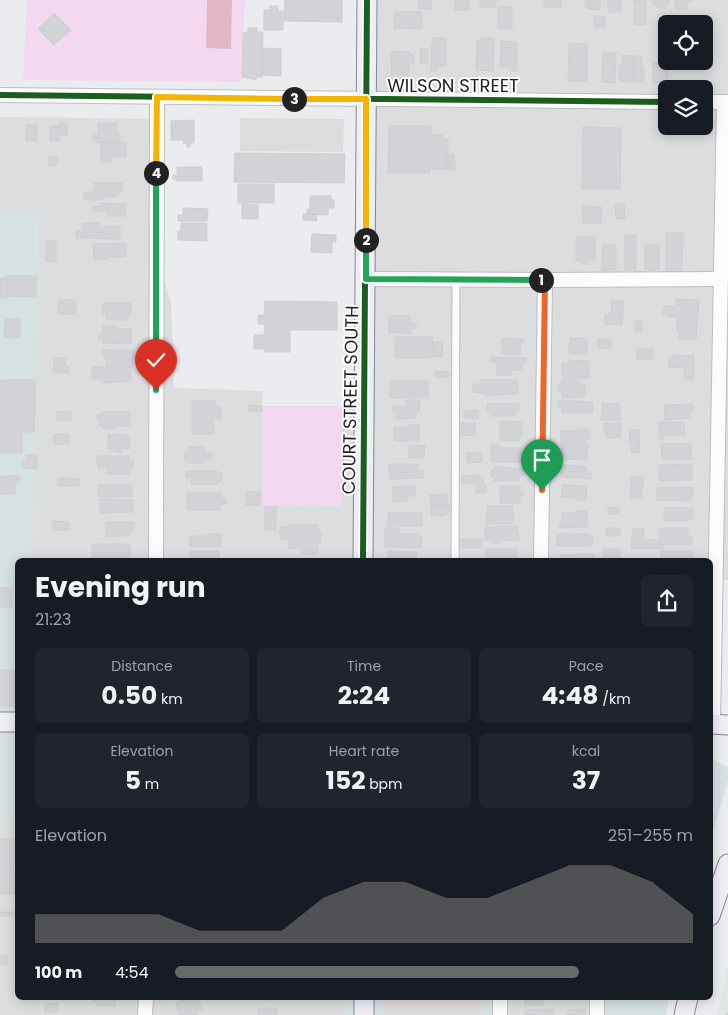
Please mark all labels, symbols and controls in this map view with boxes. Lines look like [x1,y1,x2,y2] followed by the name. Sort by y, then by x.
[658,15,713,135] map controls
[658,15,713,70] button: locate
[387,73,519,98] street label: WILSON STREET
[658,80,713,135] button: layers
[282,86,306,112] pin: 3
[290,89,299,109] text: 3
[144,160,168,186] pin: 4
[152,163,161,183] text: 4
[354,228,378,252] pin: 2
[363,230,371,250] text: 2
[528,268,554,292] pin: 1
[539,270,544,290] text: 1
[336,305,364,495] street label: COURT STREET SOUTH
[135,339,177,390] pin
[142,346,170,374] icon: check
[521,439,563,490] pin
[528,446,556,474] icon: arrive
[35,568,206,607] text: Evening run
[641,575,693,627] button: share
[35,608,71,631] text: 21:23
[111,656,173,676] text: Distance
[347,656,381,676] text: Time
[569,656,603,676] text: Pace
[101,678,157,713] text: 0.50
[338,678,390,713] text: 2:24
[541,678,599,713] text: 4:48
[157,689,183,709] text: km
[599,689,631,709] text: /km
[110,741,174,761] text: Elevation
[329,741,399,761] text: Heart rate
[572,741,600,761] text: kcal
[125,763,141,798] text: 5
[325,763,365,798] text: 152
[572,763,600,798] text: 37
[141,774,159,794] text: m
[365,774,403,794] text: bpm
[35,824,107,847] text: Elevation
[608,824,693,847] text: 251–255 m
[35,961,82,984] text: 100 m
[115,961,149,984] text: 4:54

